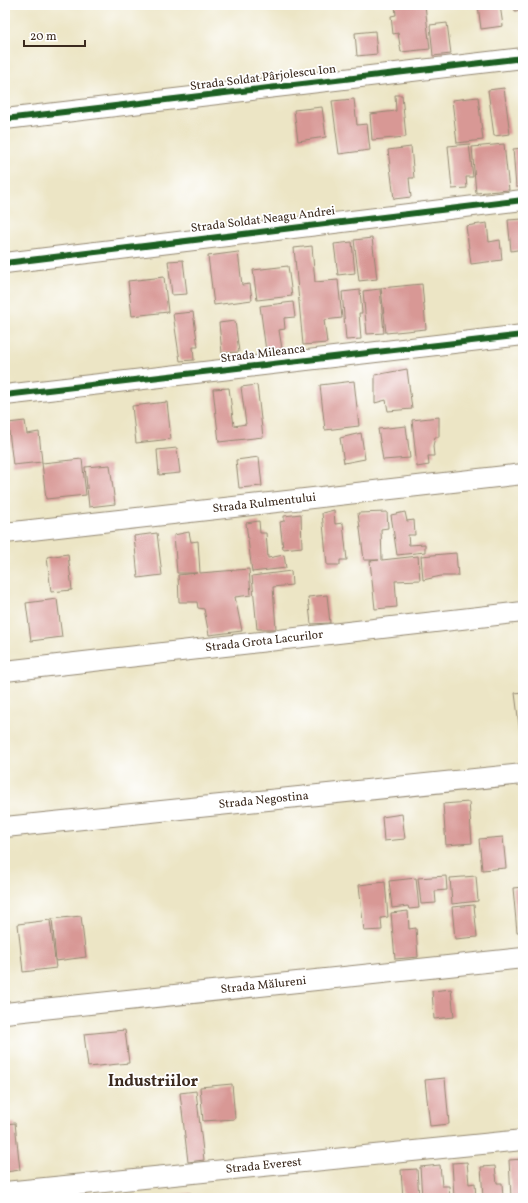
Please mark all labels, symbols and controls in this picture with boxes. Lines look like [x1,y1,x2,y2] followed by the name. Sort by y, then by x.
[24,22,85,48] scale bar
[30,29,57,45] text: 20 m
[189,61,337,95] street label: Strada Soldat Pârjolescu Ion
[190,203,336,237] street label: Strada Soldat Neagu Andrei
[220,341,306,367] street label: Strada Mileanca
[212,490,317,517] street label: Strada Rulmentului
[205,627,324,656] street label: Strada Grota Lacurilor
[218,788,309,813] street label: Strada Negostina
[220,973,308,998] street label: Strada Mălureni
[108,1071,198,1093] district label: Industriilor
[225,1154,302,1178] street label: Strada Everest

